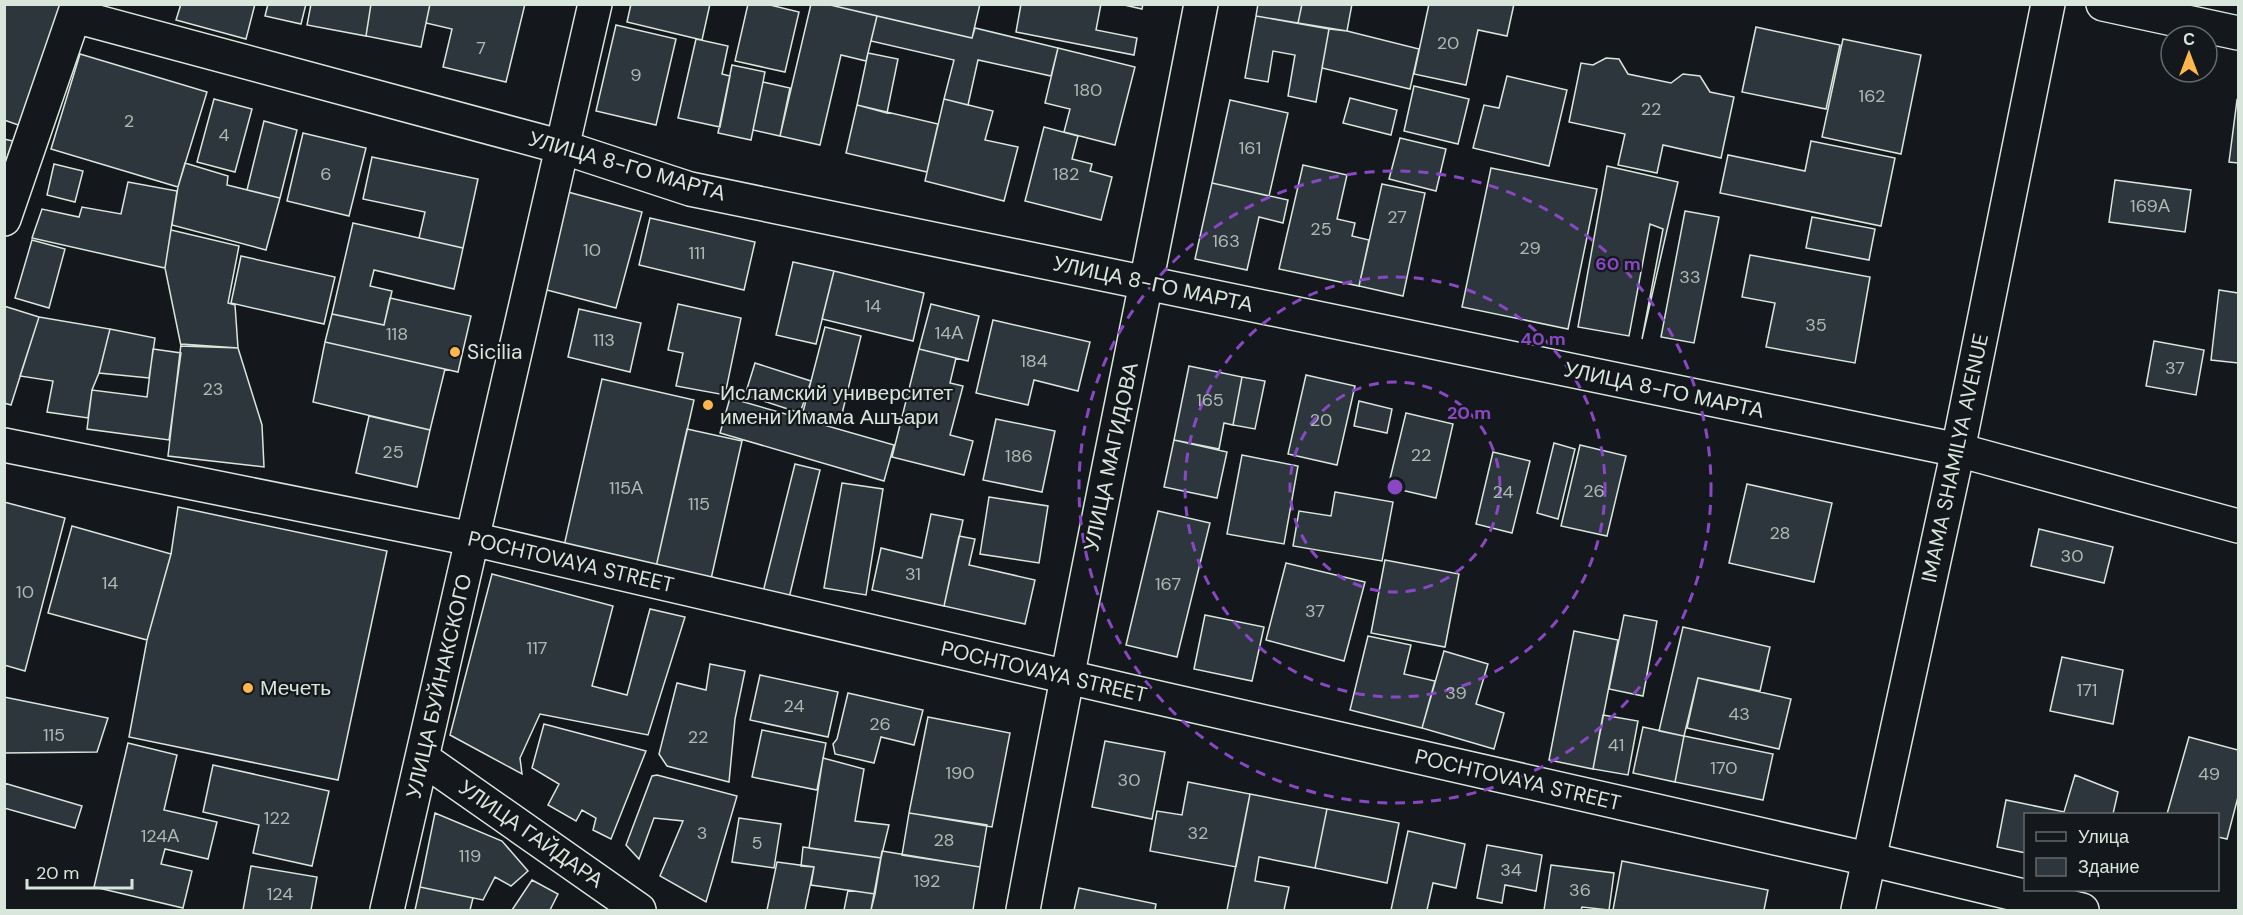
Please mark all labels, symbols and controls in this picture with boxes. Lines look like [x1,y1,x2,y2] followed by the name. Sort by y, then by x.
[2159,24,2219,84] north arrow
[2183,29,2195,50] text: С
[1437,31,1459,55] house number: 20
[476,36,486,60] house number: 7
[630,63,642,87] house number: 9
[1074,78,1102,102] house number: 180
[1859,84,1885,108] house number: 162
[1641,97,1661,121] house number: 22
[124,109,134,133] house number: 2
[219,123,230,147] house number: 4
[525,124,729,208] street label: УЛИЦА 8-ГО МАРТА
[1239,136,1261,160] house number: 161
[320,162,332,186] house number: 6
[1053,162,1079,186] house number: 182
[2130,194,2170,218] house number: 169А
[1387,205,1407,229] house number: 27
[1310,217,1332,241] house number: 25
[1212,229,1240,253] house number: 163
[1519,236,1541,260] house number: 29
[583,238,601,262] house number: 10
[689,241,705,265] house number: 111
[1051,249,1255,319] street label: УЛИЦА 8-ГО МАРТА
[1595,252,1641,276] text: 60 m
[1679,265,1701,289] house number: 33
[865,294,881,318] house number: 14
[1805,313,1827,337] house number: 35
[935,321,963,345] house number: 14А
[386,322,408,346] house number: 118
[1520,327,1566,351] text: 40 m
[593,328,615,352] house number: 113
[1915,331,1995,585] street label: IMAMA SHAMILYA AVENUE
[467,338,522,366] place label: Sicilia
[448,345,462,359] marker: Sicilia
[1020,349,1048,373] house number: 184
[1562,355,1766,425] street label: УЛИЦА 8-ГО МАРТА
[2165,356,2185,380] house number: 37
[1077,360,1145,554] street label: УЛИЦА МАГИДОВА
[202,377,224,401] house number: 23
[720,379,953,431] place label: Исламский университет имени Имама Ашъари
[1196,388,1224,412] house number: 165
[701,398,715,412] marker: Исламский университет имени Имама Ашъари
[1447,401,1491,425] text: 20 m
[1310,408,1332,432] house number: 20
[382,440,404,464] house number: 25
[1411,443,1431,467] house number: 22
[1005,444,1033,468] house number: 186
[609,476,643,500] house number: 115А
[1385,477,1405,497] centre of rings
[1583,479,1605,503] house number: 26
[1493,480,1514,504] house number: 24
[688,492,710,516] house number: 115
[1769,521,1791,545] house number: 28
[465,525,677,599] street label: POCHTOVAYA STREET
[2061,544,2083,568] house number: 30
[905,562,921,586] house number: 31
[102,571,118,595] house number: 14
[400,571,478,801] street label: УЛИЦА БУЙНАКСКОГО
[1155,572,1181,596] house number: 167
[16,580,34,604] house number: 10
[1305,599,1325,623] house number: 37
[938,635,1150,709] street label: POCHTOVAYA STREET
[527,636,547,660] house number: 117
[260,674,331,702] place label: Мечеть
[2077,678,2097,702] house number: 171
[241,681,255,695] marker: Мечеть
[1445,681,1467,705] house number: 39
[784,694,805,718] house number: 24
[1728,702,1750,726] house number: 43
[869,712,891,736] house number: 26
[43,723,65,747] house number: 115
[688,725,708,749] house number: 22
[1608,733,1624,757] house number: 41
[1412,743,1624,817] street label: POCHTOVAYA STREET
[1710,756,1738,780] house number: 170
[945,761,975,785] house number: 190
[2198,762,2220,786] house number: 49
[1118,768,1140,792] house number: 30
[453,774,609,894] street label: УЛИЦА ГАЙДАРА
[264,806,290,830] house number: 122
[2024,813,2219,891] legend
[697,821,707,845] house number: 3
[1187,821,1209,845] house number: 32
[141,824,179,848] house number: 124А
[2078,825,2130,849] text: Улица
[933,828,955,852] house number: 28
[752,831,762,855] house number: 5
[459,844,481,868] house number: 119
[27,852,132,890] scale bar
[2078,855,2139,879] text: Здание
[1500,858,1522,882] house number: 34
[36,861,79,885] text: 20 m
[914,869,940,893] house number: 192
[1569,878,1591,902] house number: 36
[267,882,293,906] house number: 124

